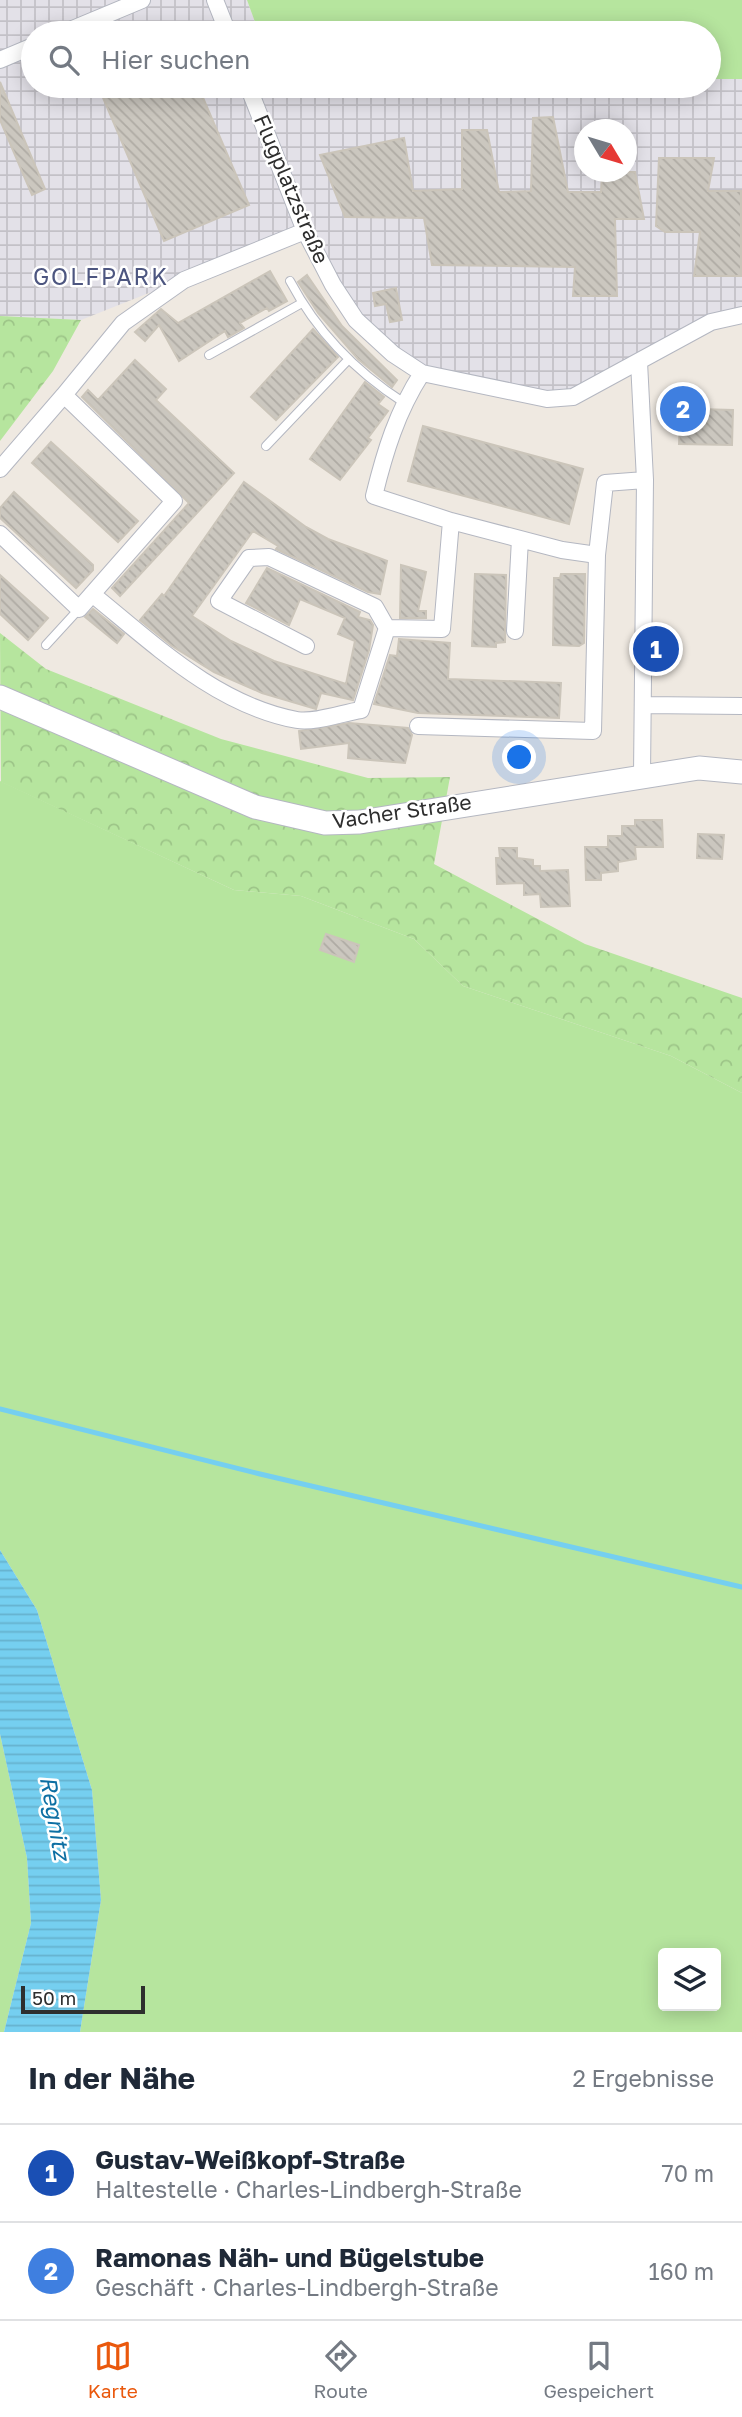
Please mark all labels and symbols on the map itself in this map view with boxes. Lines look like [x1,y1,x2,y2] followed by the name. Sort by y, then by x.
[249,110,335,267] street label: Flugplatzstraße
[574,119,637,182] north arrow
[33,262,169,290] district label: GOLFPARK
[660,383,706,435] pin: 2
[633,623,679,675] pin: 1
[502,740,536,774] your location
[331,788,473,834] street label: Vacher Straße
[35,1774,78,1864] water label: Regnitz
[21,1983,145,2015] scale bar

